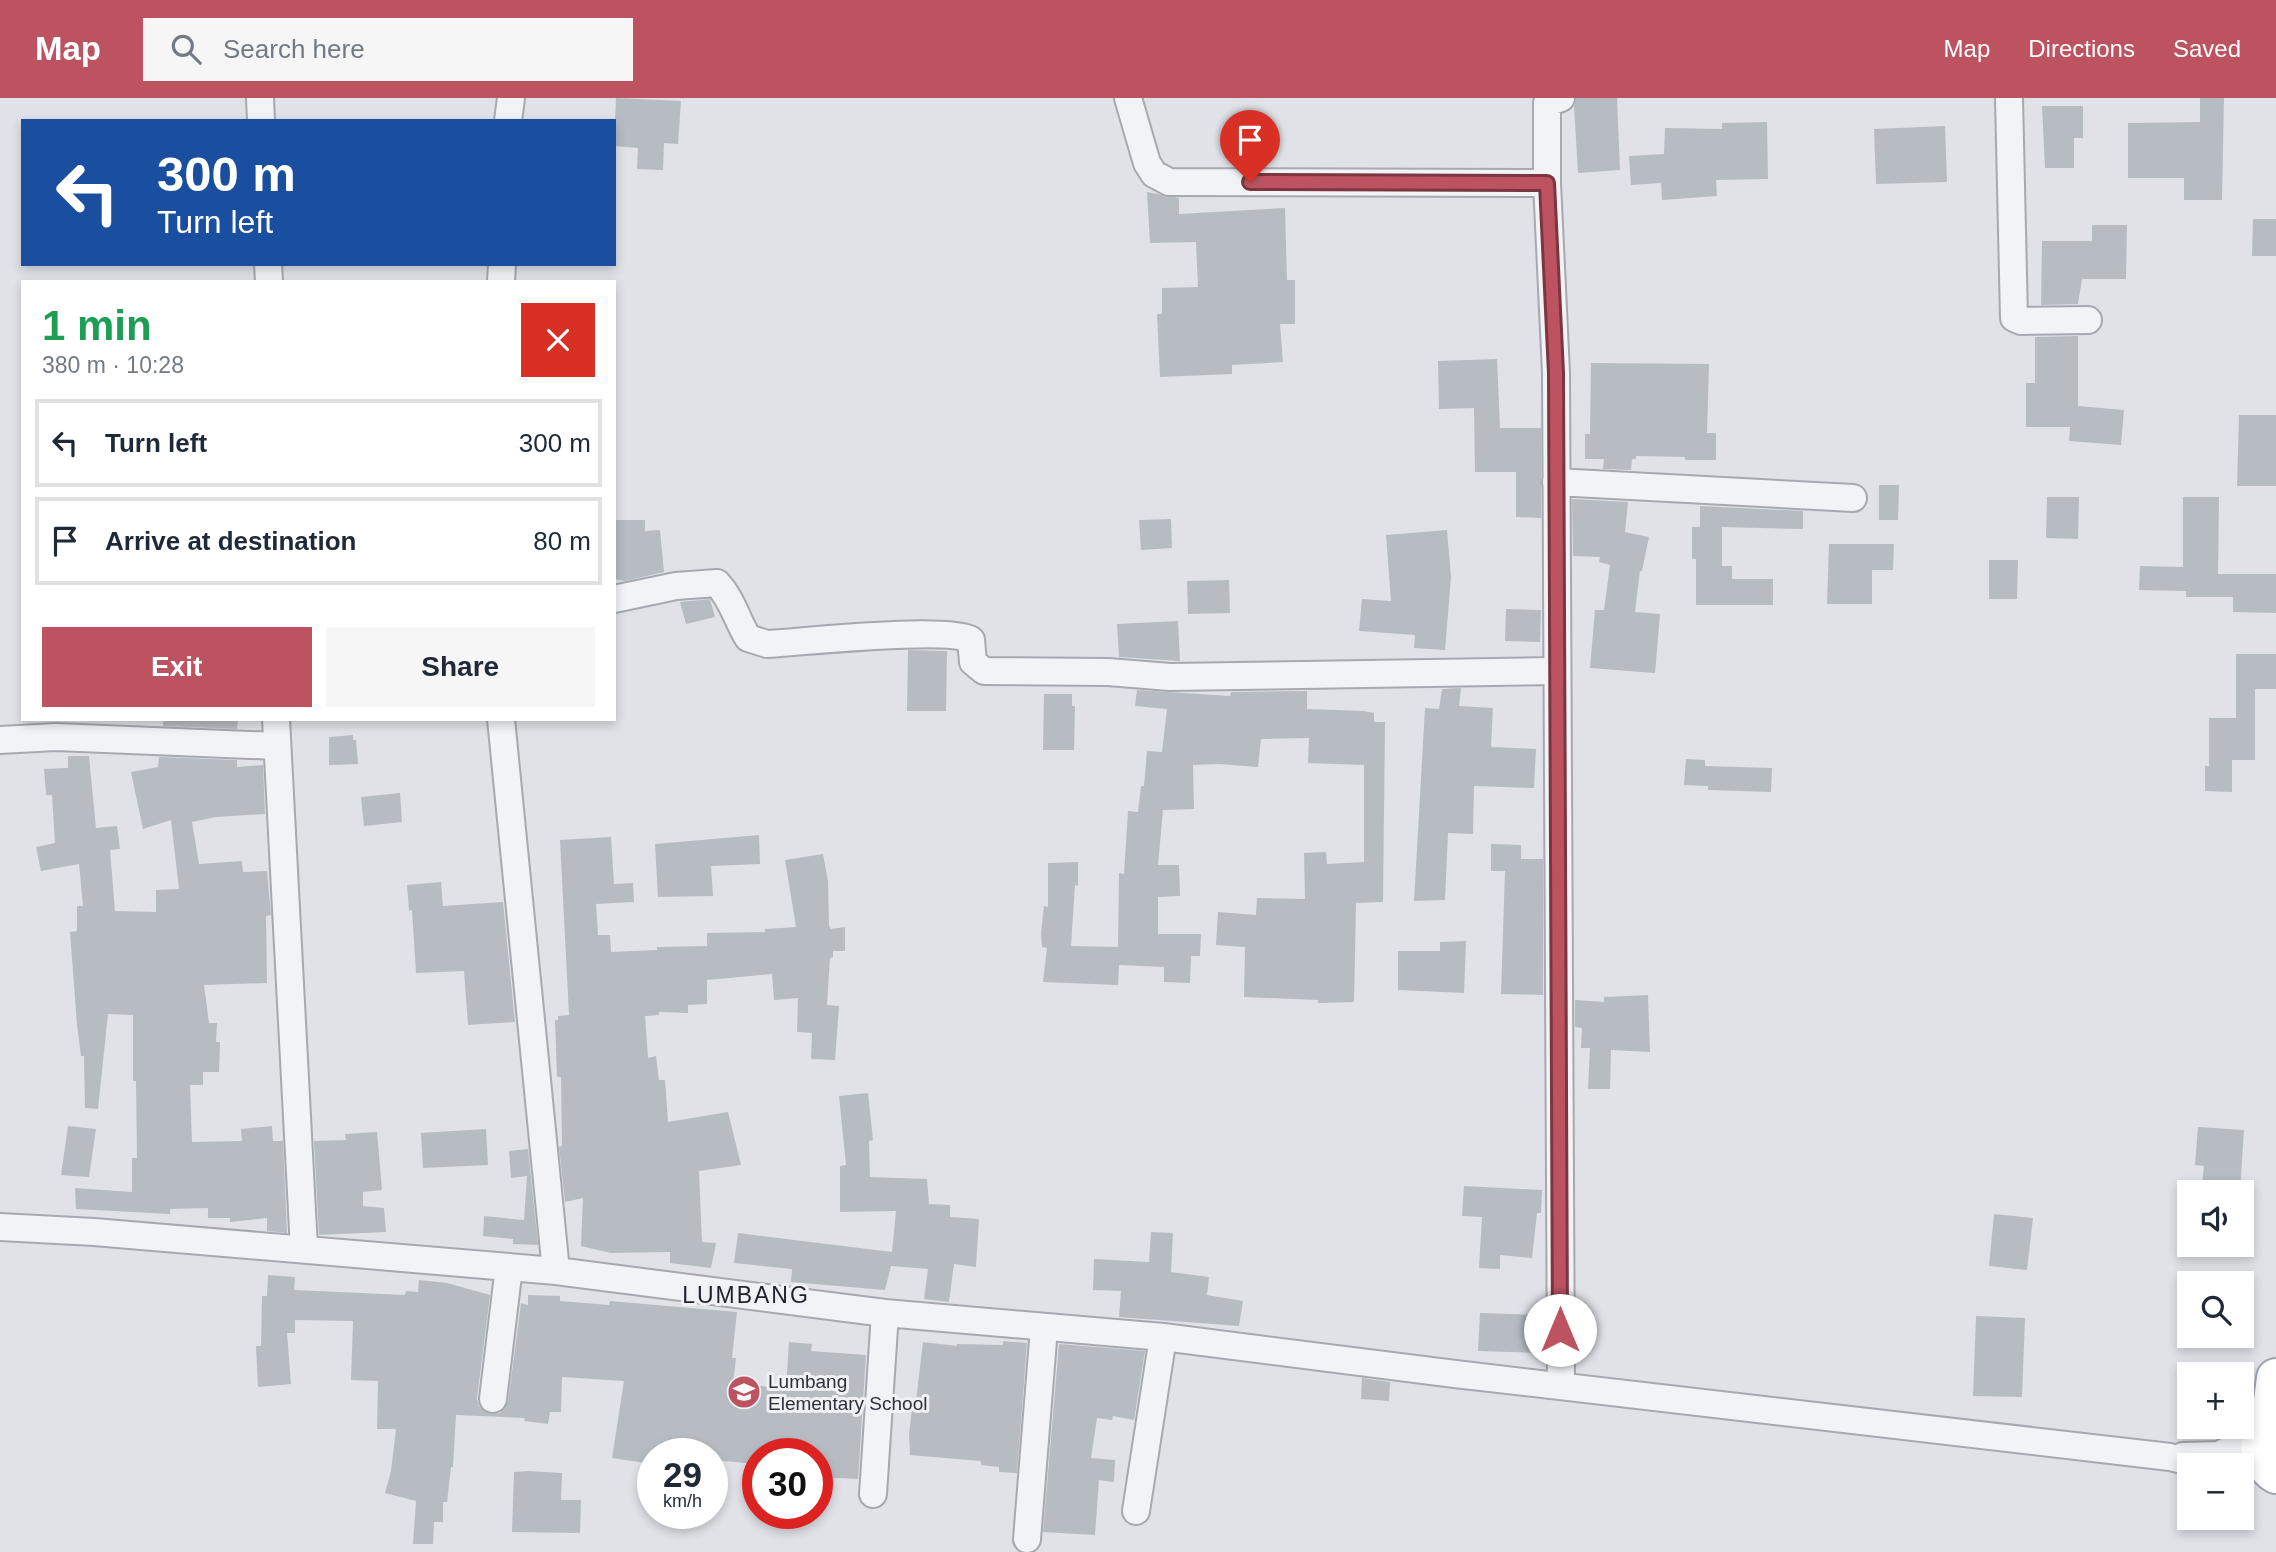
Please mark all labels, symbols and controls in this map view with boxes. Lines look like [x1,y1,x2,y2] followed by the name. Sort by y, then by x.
[143,18,633,81] search box
[35,30,101,67] text: Map
[167,30,205,68] icon: search
[223,34,365,64] text: Search here
[1944,35,1990,62] text: Map
[2028,35,2135,62] text: Directions
[2173,35,2241,62] text: Saved
[1220,110,1280,182] pin
[1231,121,1269,159] icon: arrive
[42,147,133,238] icon: left
[157,147,296,201] text: 300 m
[157,204,273,240] text: Turn left
[42,302,152,349] text: 1 min
[521,303,595,377] button: close
[42,352,184,378] text: 380 m · 10:28
[46,424,84,462] icon: left
[105,428,207,458] text: Turn left
[519,428,591,458] text: 300 m
[46,522,84,560] icon: arrive
[105,526,356,556] text: Arrive at destination
[533,526,591,556] text: 80 m
[42,627,312,707] button: Exit
[326,627,595,707] button: Share
[2177,1180,2254,1530] map controls
[2177,1180,2254,1257] button: sound
[2177,1271,2254,1348] button: search
[682,1282,810,1308] district label: LUMBANG
[1523,1293,1597,1367] position arrow
[2177,1362,2254,1439] button: +
[768,1371,927,1414] place label: Lumbang Elementary School
[725,1373,763,1411] school or university icon: Lumbang Elementary School
[742,1438,833,1529] speed limit sign: 30
[2177,1453,2254,1530] button: −
[663,1455,702,1494] text: 29
[663,1491,702,1511] text: km/h

